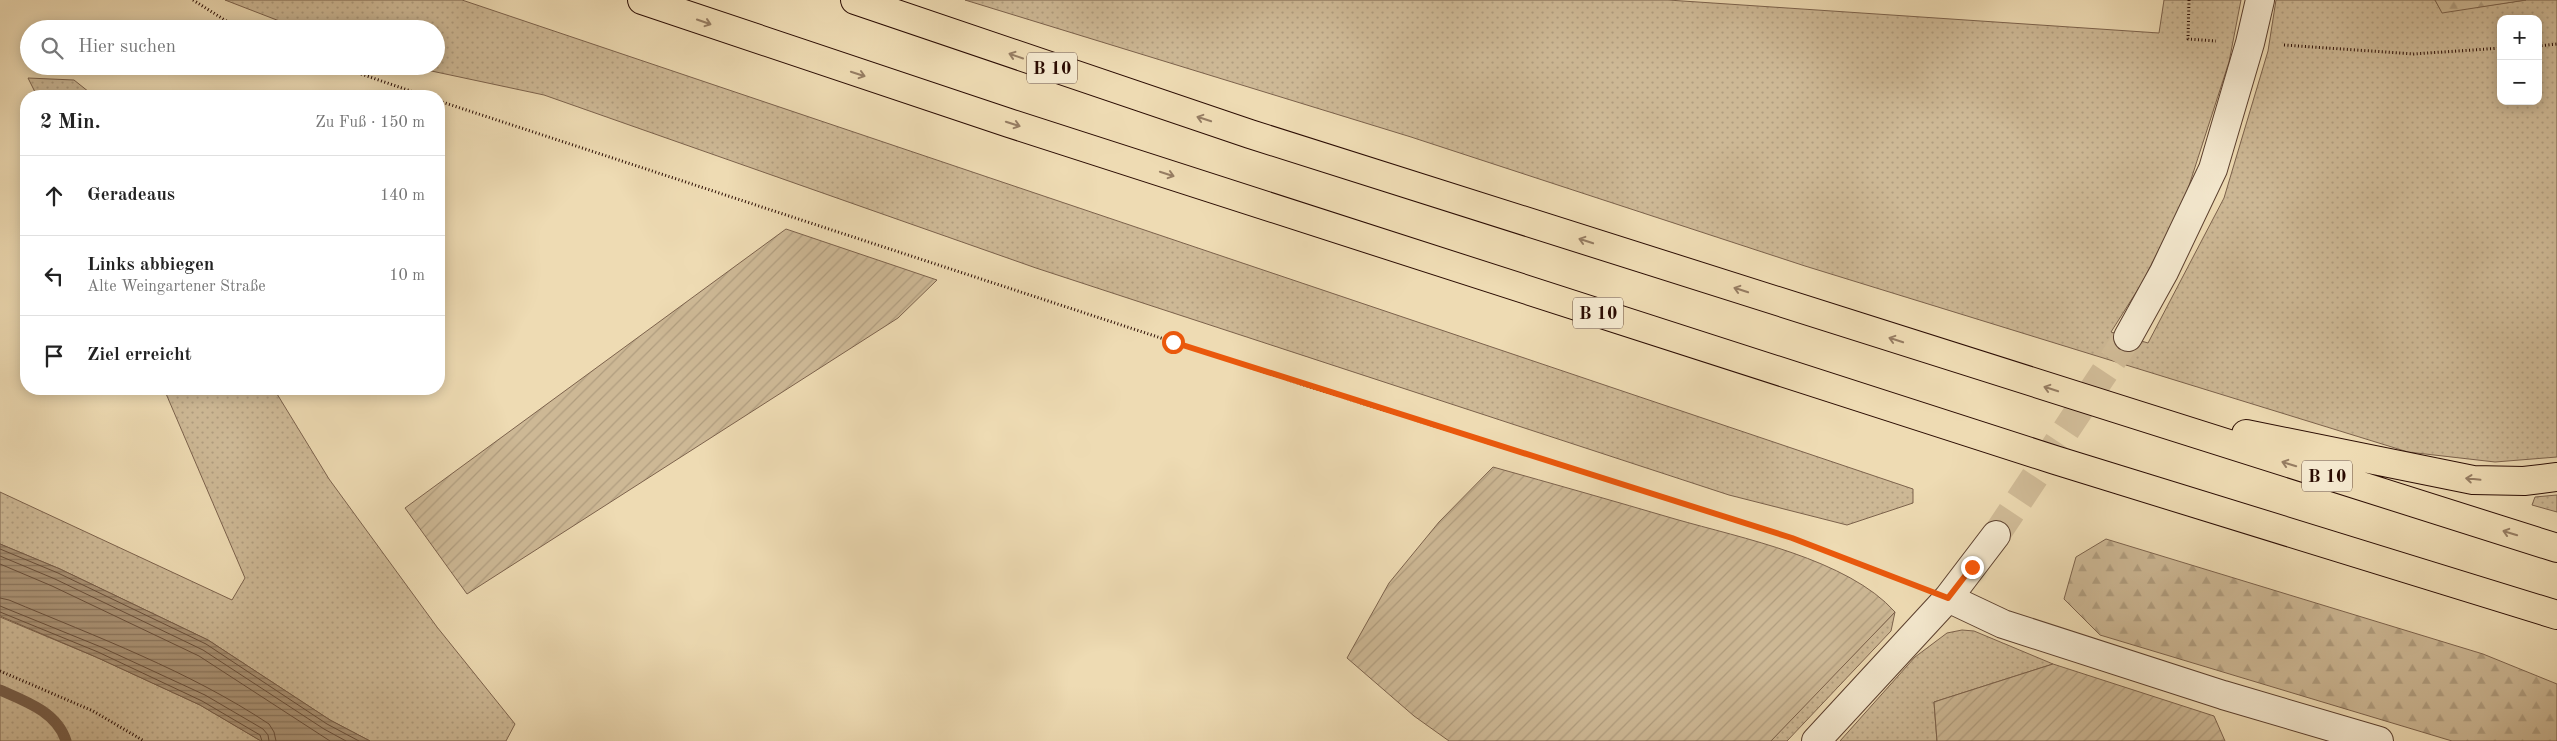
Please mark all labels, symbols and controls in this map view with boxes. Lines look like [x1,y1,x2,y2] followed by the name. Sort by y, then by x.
[2497,15,2542,105] map controls
[2497,15,2542,60] button: +
[696,17,712,27] one-way arrow
[20,20,445,75] search box
[38,34,66,62] icon: search
[78,38,176,57] text: Hier suchen
[1009,50,1025,60] one-way arrow
[1027,52,1077,84] road number: B 10
[2497,60,2542,105] button: −
[850,69,866,79] one-way arrow
[40,112,101,133] text: 2 Min.
[1196,113,1212,123] one-way arrow
[315,115,425,131] text: Zu Fuß · 150 m
[1004,120,1020,130] one-way arrow
[1159,170,1175,180] one-way arrow
[40,182,68,210] icon: ahead
[87,186,175,205] text: Geradeaus
[380,188,425,204] text: 140 m
[1579,236,1595,245] one-way arrow
[87,256,214,275] text: Links abbiegen
[40,262,68,290] icon: left
[389,268,425,284] text: 10 m
[87,279,266,295] text: Alte Weingartener Straße
[1733,285,1749,295] one-way arrow
[1573,298,1623,328] road number: B 10
[1162,331,1185,354] route start
[1888,334,1904,344] one-way arrow
[40,342,68,370] icon: arrive
[87,346,192,365] text: Ziel erreicht
[2043,384,2059,393] one-way arrow
[2281,458,2297,468] one-way arrow
[2302,461,2352,492] road number: B 10
[2466,475,2482,484] one-way arrow
[2503,528,2519,537] one-way arrow
[1961,556,1984,579] route end

